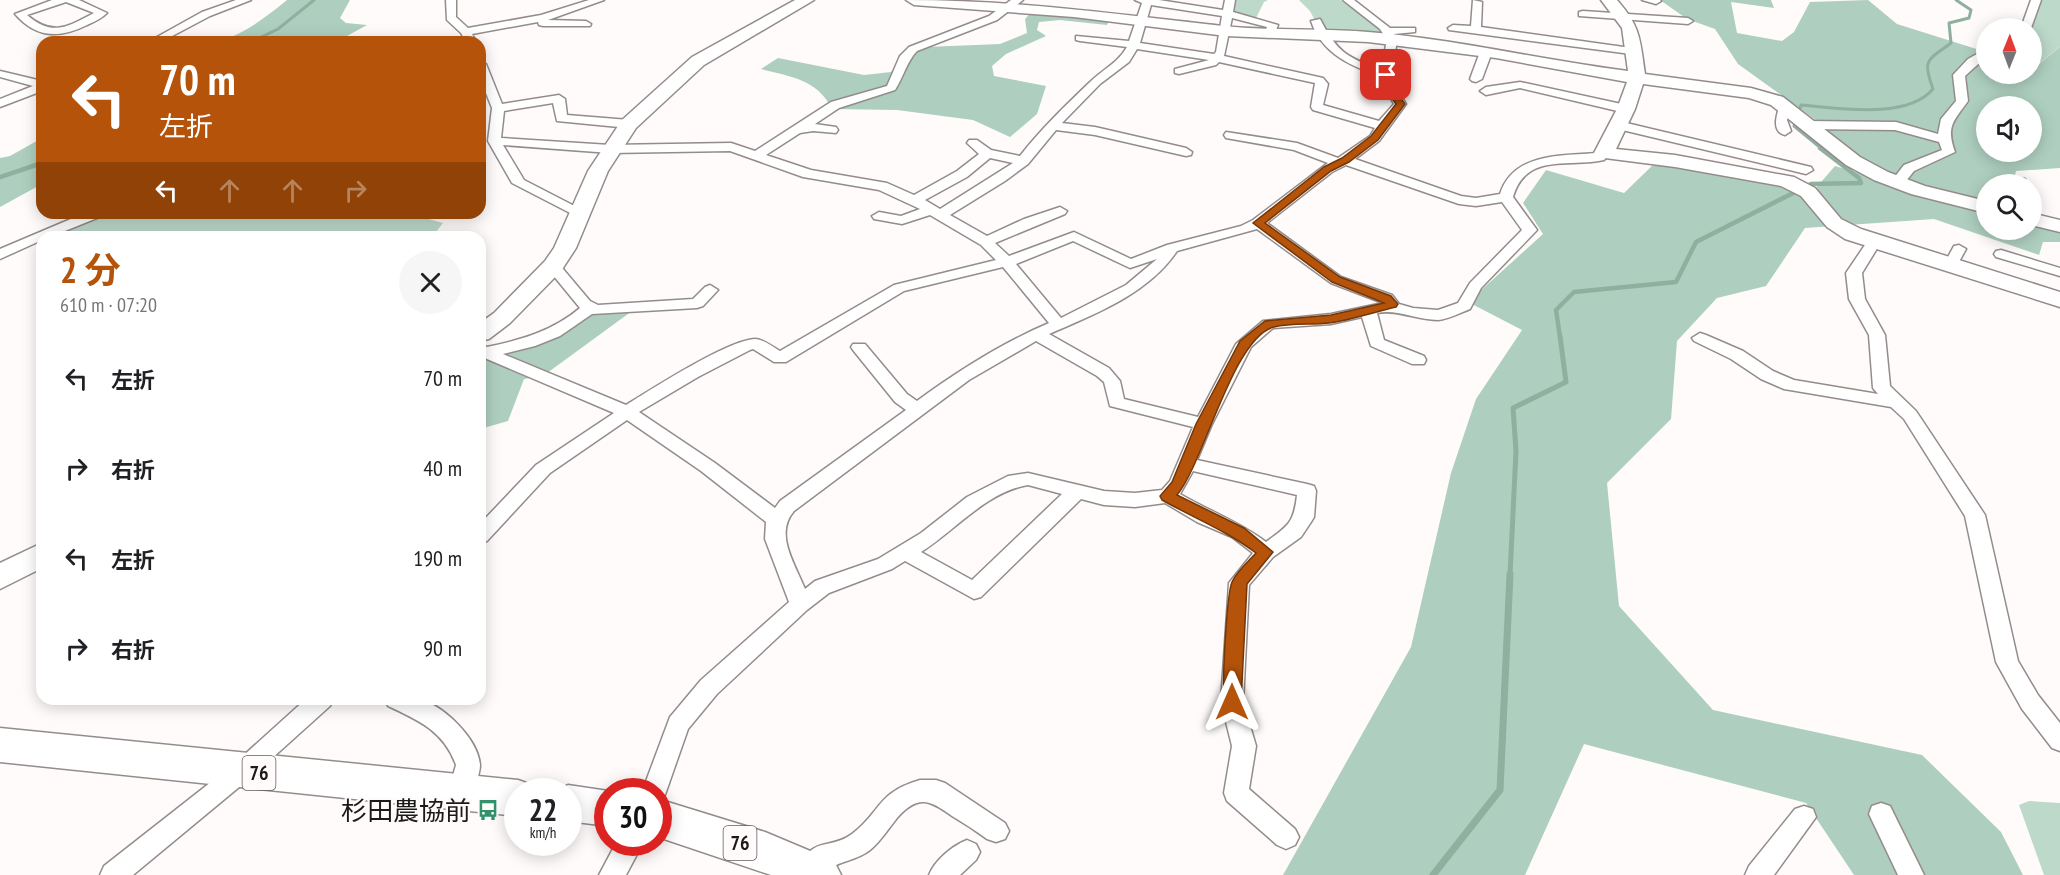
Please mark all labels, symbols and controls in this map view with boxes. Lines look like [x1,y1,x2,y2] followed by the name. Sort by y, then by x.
[1976,18,2042,84] north arrow
[1976,18,2042,240] map controls
[1360,49,1411,100] pin
[159,52,236,107] text: 70 m
[1369,58,1402,91] icon: arrive
[60,60,138,138] icon: left
[1976,96,2042,162] button: sound
[159,109,213,143] text: 左折
[150,174,183,207] icon: left
[213,174,246,207] icon: ahead
[276,174,309,207] icon: ahead
[339,174,372,207] icon: right
[1976,174,2042,240] button: search
[60,246,121,293] text: 2 分
[399,251,462,314] button: close
[60,292,157,318] text: 610 m · 07:20
[60,362,93,395] icon: left
[423,364,462,392] text: 70 m
[111,366,155,394] text: 左折
[60,452,93,485] icon: right
[423,454,462,482] text: 40 m
[111,456,155,484] text: 右折
[60,542,93,575] icon: left
[413,544,462,572] text: 190 m
[111,546,155,574] text: 左折
[60,632,93,665] icon: right
[423,634,462,662] text: 90 m
[111,636,155,664] text: 右折
[1200,670,1264,734] position arrow
[242,756,276,790] road number: 76
[594,778,672,856] speed limit sign: 30
[529,790,557,829] text: 22
[341,794,471,827] place label: 杉田農協前
[476,798,500,822] bus stop icon: 杉田農協前
[530,823,556,842] text: km/h
[724,826,756,860] road number: 76

